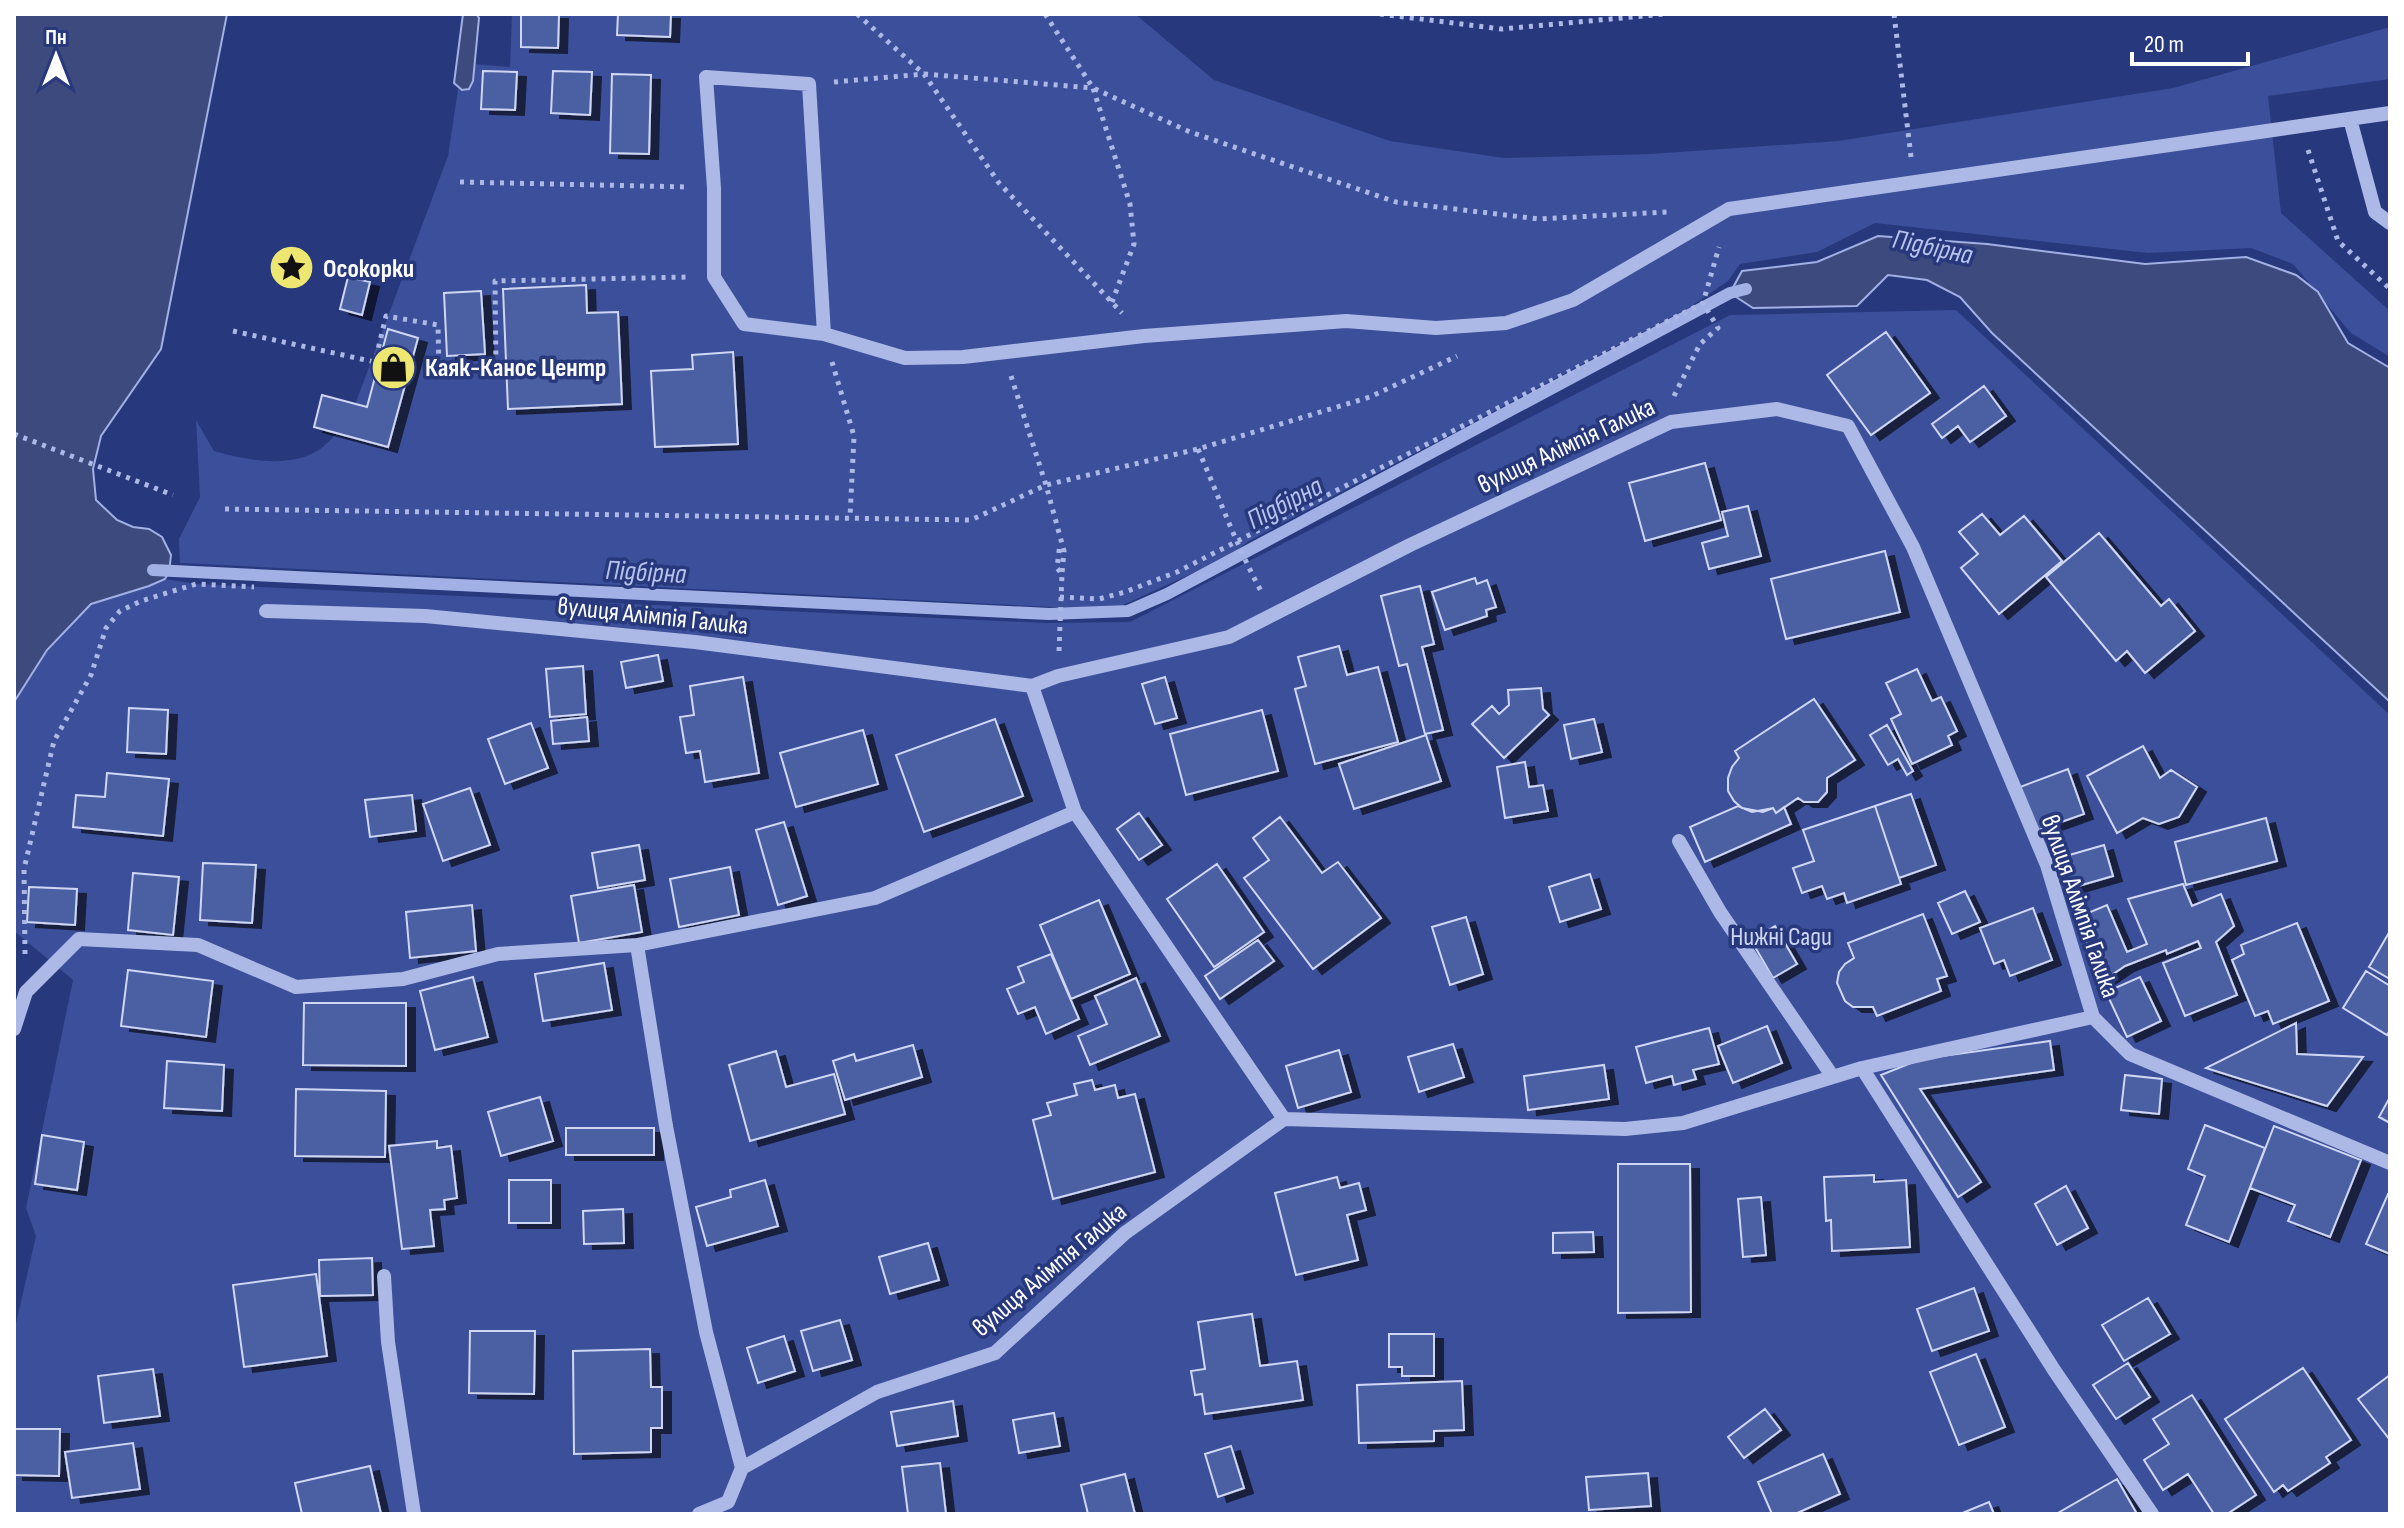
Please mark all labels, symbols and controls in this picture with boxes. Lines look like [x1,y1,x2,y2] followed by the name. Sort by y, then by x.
[16,16,96,96] north arrow
[2132,16,2248,66] scale bar
[45,24,67,51] text: Пн
[2144,30,2184,59] text: 20 m
[1890,223,1976,272] water label: Підбірна
[268,244,316,292] place icon: Осокорки
[323,254,414,285] place label: Осокорки
[370,343,418,391] shop icon: Каяк-Каноє Центр
[425,353,606,384] place label: Каяк-Каноє Центр
[1473,392,1660,501] street label: вулиця Алімпія Галика
[1241,469,1329,537] water label: Підбірна
[605,554,688,591] water label: Підбірна
[556,591,750,642] street label: вулиця Алімпія Галика
[2034,811,2125,1002] street label: вулиця Алімпія Галика
[1730,922,1832,953] park label: Нижні Сади
[967,1197,1133,1344] street label: вулиця Алімпія Галика

